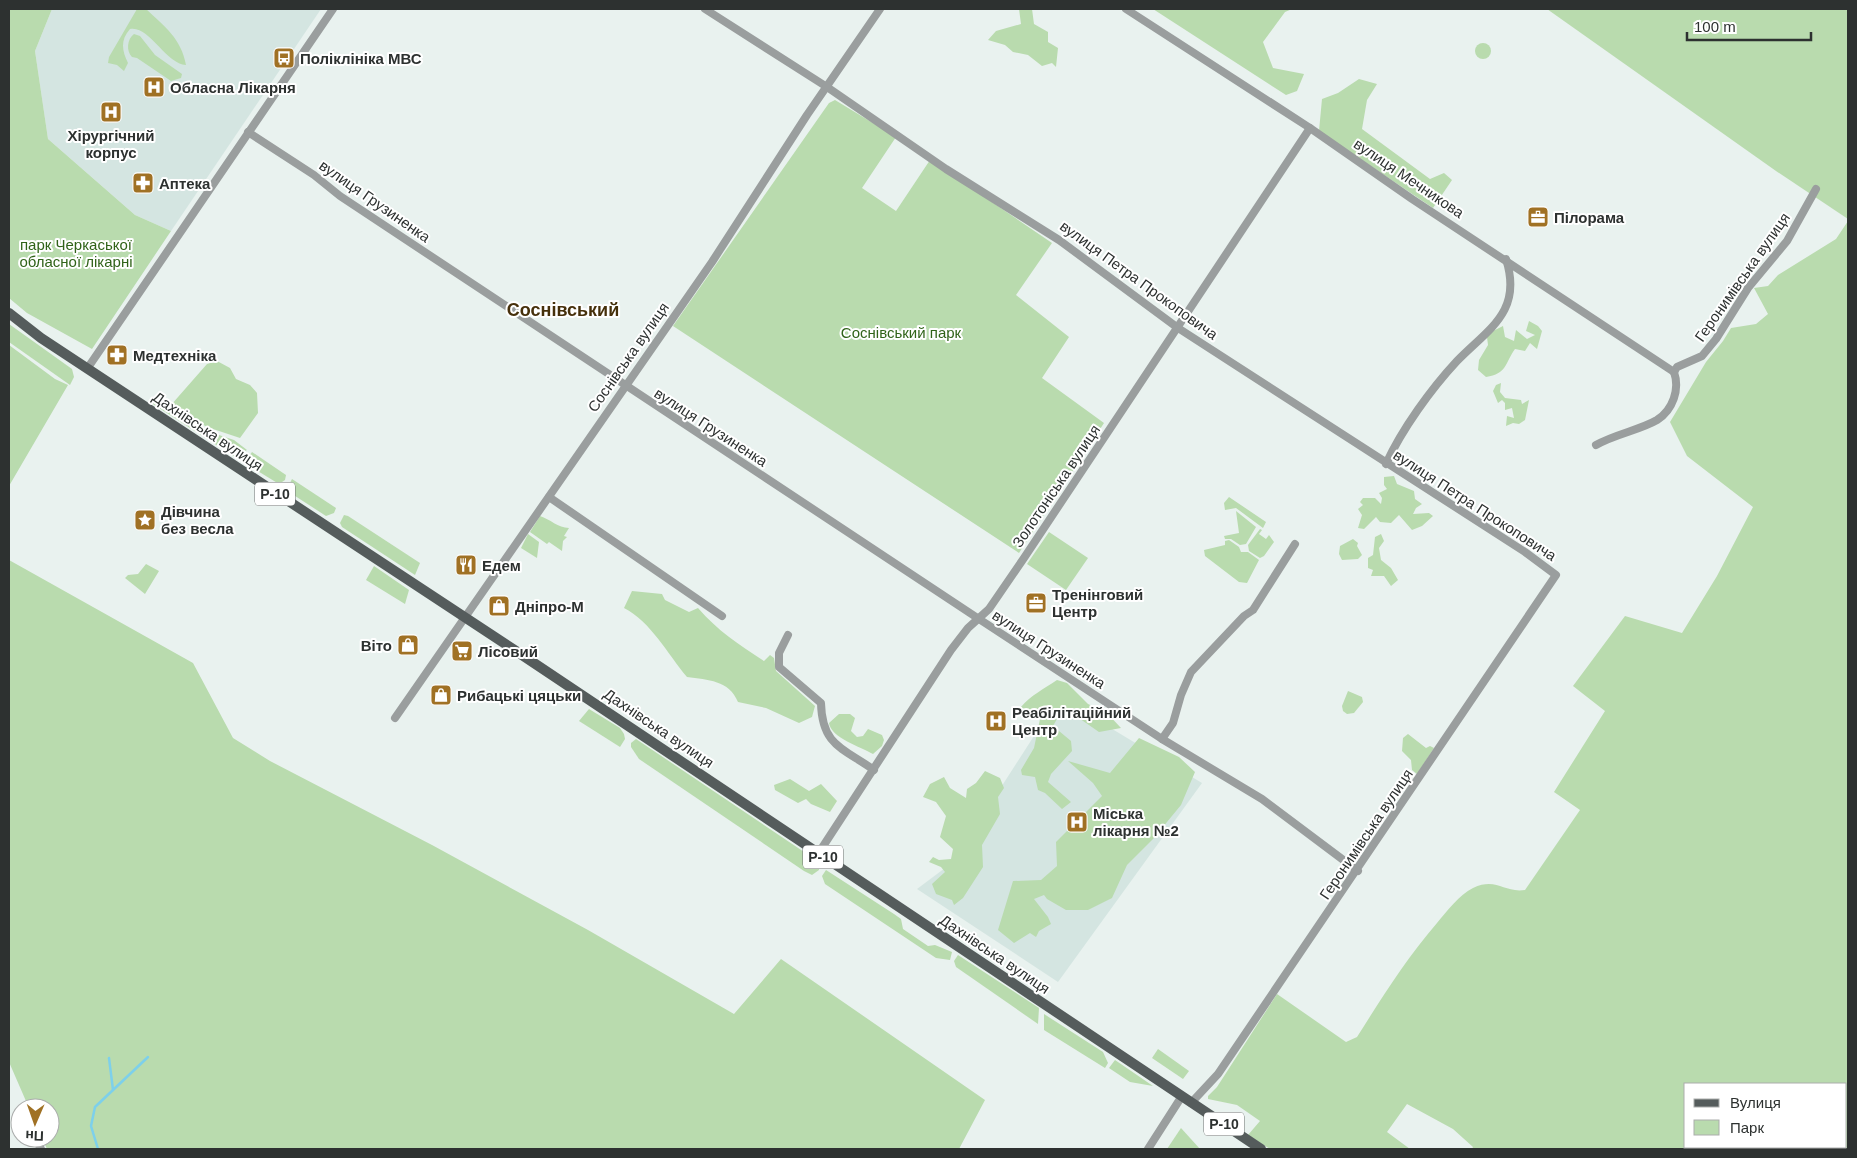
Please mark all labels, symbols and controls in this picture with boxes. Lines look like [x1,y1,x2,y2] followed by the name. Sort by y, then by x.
[1687,10,1811,42] scale bar
[1694,18,1736,35] text: 100 m
[272,46,296,70] bus stop icon: Поліклініка МВС
[300,50,422,67] place label: Поліклініка МВС
[142,75,166,99] hospital icon: Обласна Лікарня
[170,79,296,96] place label: Обласна Лікарня
[99,100,123,124] hospital icon: Хірургічний корпус
[67,127,155,161] place label: Хірургічний корпус
[1351,135,1468,221] street label: вулиця Мечникова
[316,156,434,246] street label: вулиця Грузиненка
[131,171,155,195] pharmacy icon: Аптека
[159,175,211,192] place label: Аптека
[1526,205,1550,229] office icon: Пілорама
[1554,209,1625,226] place label: Пілорама
[1691,209,1793,345] street label: Геронимівська вулиця
[1057,217,1222,343] street label: вулиця Петра Прокоповича
[19,236,133,270] park label: парк Черкаської обласної лікарні
[584,299,672,415] street label: Соснівська вулиця
[507,300,619,320] district label: Соснівський
[841,324,962,341] park label: Соснівський парк
[105,343,129,367] pharmacy icon: Медтехніка
[133,347,217,364] place label: Медтехніка
[651,384,771,470] street label: вулиця Грузиненка
[150,388,266,474] street label: Дахнівська вулиця
[1009,422,1103,550] street label: Золотоніська вулиця
[1390,446,1560,564] street label: вулиця Петра Прокоповича
[255,482,295,506] road number: Р-10
[161,503,234,537] place label: Дівчина без весла
[133,508,157,532] place icon: Дівчина без весла
[454,553,478,577] restaurant icon: Едем
[482,557,521,574] place label: Едем
[1052,586,1143,620] place label: Тренінговий Центр
[1024,591,1048,615] office icon: Тренінговий Центр
[487,594,511,618] shop icon: Дніпро-М
[515,598,584,615] place label: Дніпро-М
[989,606,1109,692] street label: вулиця Грузиненка
[396,633,420,657] shop icon: Віто
[361,637,392,654] place label: Віто
[450,639,474,663] supermarket icon: Лісовий
[478,643,538,660] place label: Лісовий
[429,683,453,707] shop icon: Рибацькі цяцьки
[601,685,717,771] street label: Дахнівська вулиця
[457,687,581,704] place label: Рибацькі цяцьки
[1012,704,1131,738] place label: Реабілітаційний Центр
[984,709,1008,733] hospital icon: Реабілітаційний Центр
[1316,766,1416,902] street label: Геронимівська вулиця
[1093,805,1179,839] place label: Міська лікарня №2
[1065,810,1089,834] hospital icon: Міська лікарня №2
[803,846,843,869] road number: Р-10
[937,911,1053,997] street label: Дахнівська вулиця
[1684,1083,1847,1148] legend
[1730,1094,1781,1111] text: Вулиця
[10,1098,60,1148] north arrow
[1204,1112,1244,1136] road number: Р-10
[1730,1119,1764,1136] text: Парк
[25,1128,44,1144] text: Пн

